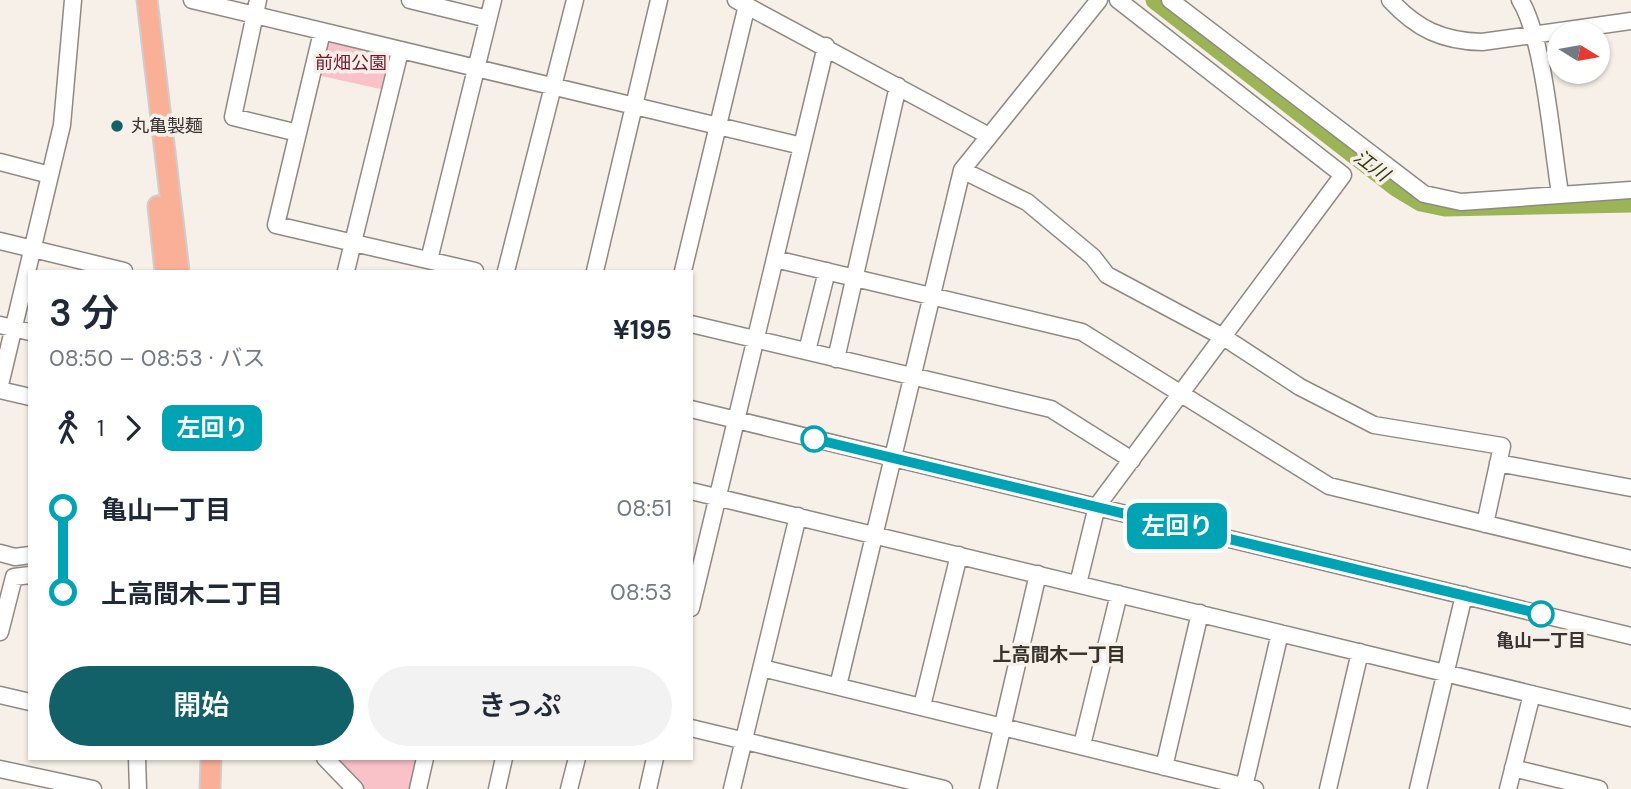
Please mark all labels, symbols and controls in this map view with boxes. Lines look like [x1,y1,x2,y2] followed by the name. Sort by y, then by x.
[1547,21,1610,84] north arrow
[1547,21,1610,84] map controls
[315,51,387,75] park label: 前畑公園
[131,114,203,138] place label: 丸亀製麺
[109,118,125,134] marker: 丸亀製麺
[1349,144,1396,188] water label: 江川
[49,288,119,338] text: 3 分
[613,313,672,347] text: ¥195
[49,343,266,373] text: 08:50 – 08:53 · バス
[49,409,87,447] icon: walk
[114,409,152,447] icon: forward
[176,412,248,443] text: 左回り
[97,413,104,443] text: 1
[801,426,827,452] unlabelled marker
[101,493,231,527] text: 亀山一丁目
[616,493,672,523] text: 08:51
[1137,503,1217,549] line badge: 左回り
[1141,510,1213,541] text: 左回り
[101,577,283,611] text: 上高間木二丁目
[610,577,672,607] text: 08:53
[1528,601,1554,627] marker: 亀山一丁目
[1496,629,1586,653] place label: 亀山一丁目
[992,642,1126,667] district label: 上高間木一丁目
[49,666,354,746] button: 開始
[368,666,672,746] button: きっぷ

